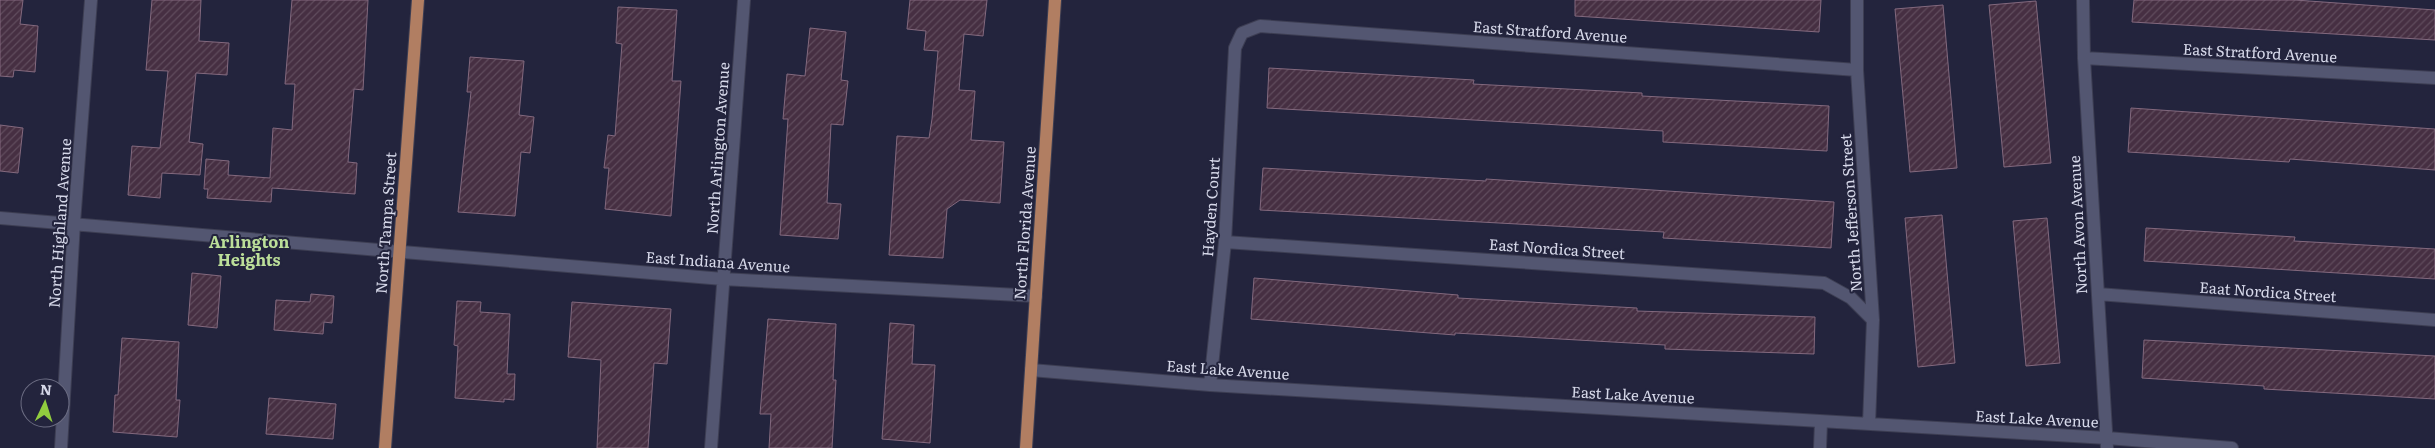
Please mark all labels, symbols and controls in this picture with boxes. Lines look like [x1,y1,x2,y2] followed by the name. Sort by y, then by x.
[1472,14,1628,48] street label: East Stratford Avenue
[2182,36,2338,68] street label: East Stratford Avenue
[700,61,735,235] street label: North Arlington Avenue
[1833,133,1867,293] street label: North Jefferson Street
[42,137,76,309] street label: North Highland Avenue
[1007,145,1041,301] street label: North Florida Avenue
[369,151,401,295] street label: North Tampa Street
[2062,155,2092,295] street label: North Avon Avenue
[1195,156,1225,258] street label: Hayden Court
[209,229,289,271] district label: Arlington Heights
[1488,232,1626,264] street label: East Nordica Street
[645,244,791,278] street label: East Indiana Avenue
[2199,275,2337,307] street label: Eaat Nordica Street
[1166,353,1290,385] street label: East Lake Avenue
[20,378,70,428] north arrow
[39,379,53,399] text: N
[1571,379,1695,409] street label: East Lake Avenue
[1975,403,2099,433] street label: East Lake Avenue

